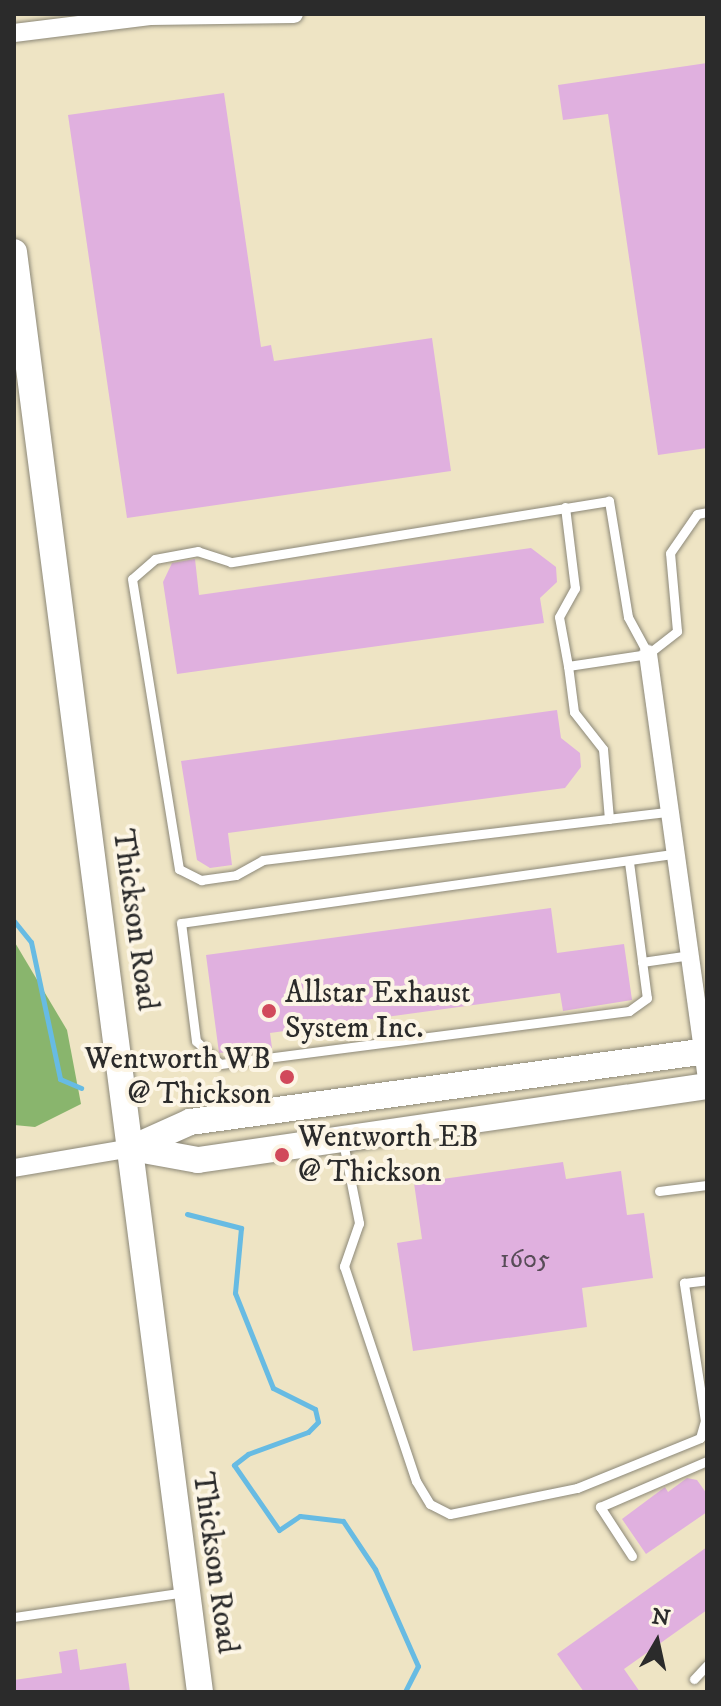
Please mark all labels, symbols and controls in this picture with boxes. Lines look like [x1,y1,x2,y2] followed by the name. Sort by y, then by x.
[103,827,165,1013] street label: Thickson Road
[285,976,471,1046] place label: Allstar Exhaust System Inc.
[260,1002,278,1020] marker: Allstar Exhaust System Inc.
[84,1042,271,1112] place label: Wentworth WB @ Thickson
[278,1068,296,1086] marker: Wentworth WB @ Thickson
[298,1120,478,1190] place label: Wentworth EB @ Thickson
[273,1146,291,1164] marker: Wentworth EB @ Thickson
[500,1244,550,1276] house number: 1605
[183,1470,245,1656] street label: Thickson Road
[617,1602,697,1682] north arrow
[650,1603,672,1633] text: N

